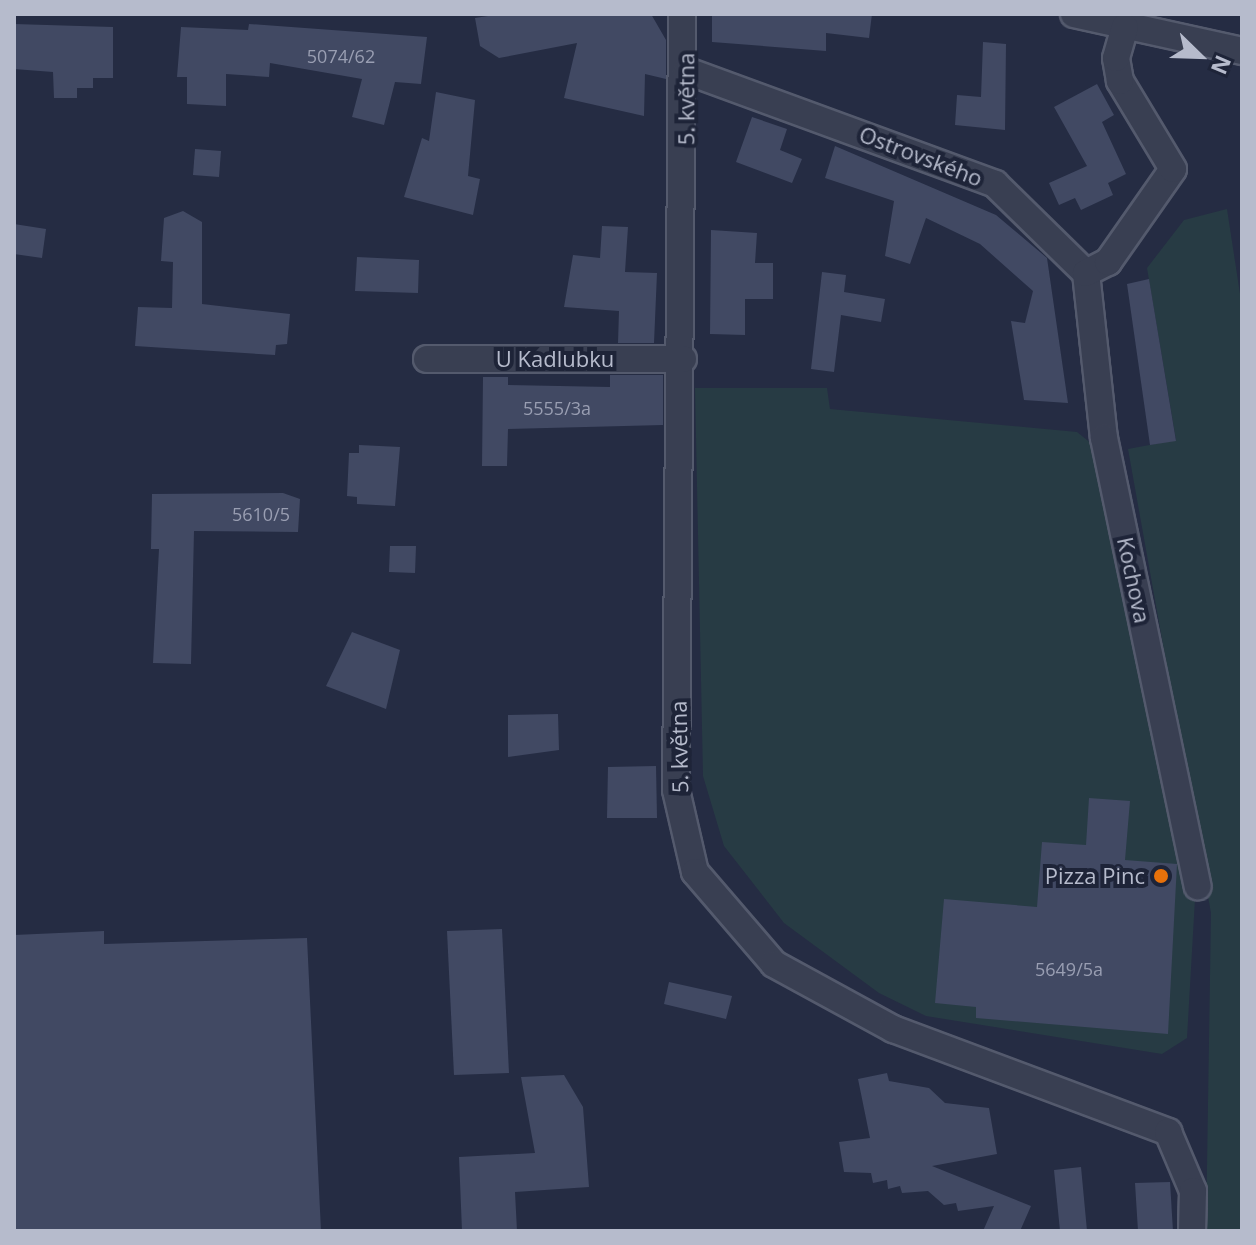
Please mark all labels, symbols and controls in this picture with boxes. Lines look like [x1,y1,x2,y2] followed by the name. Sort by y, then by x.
[1160,16,1240,96] north arrow
[307,45,375,67] house number: 5074/62
[1205,51,1239,79] text: N
[673,53,699,145] street label: 5. května
[856,120,986,192] street label: Ostrovského
[496,346,614,372] street label: U Kadlubku
[523,397,591,419] house number: 5555/3a
[232,503,290,525] house number: 5610/5
[1112,535,1156,625] street label: Kochova
[665,701,693,793] street label: 5. května
[1045,863,1145,889] place label: Pizza Pinc
[1152,867,1170,885] marker: Pizza Pinc
[1035,958,1103,980] house number: 5649/5a

